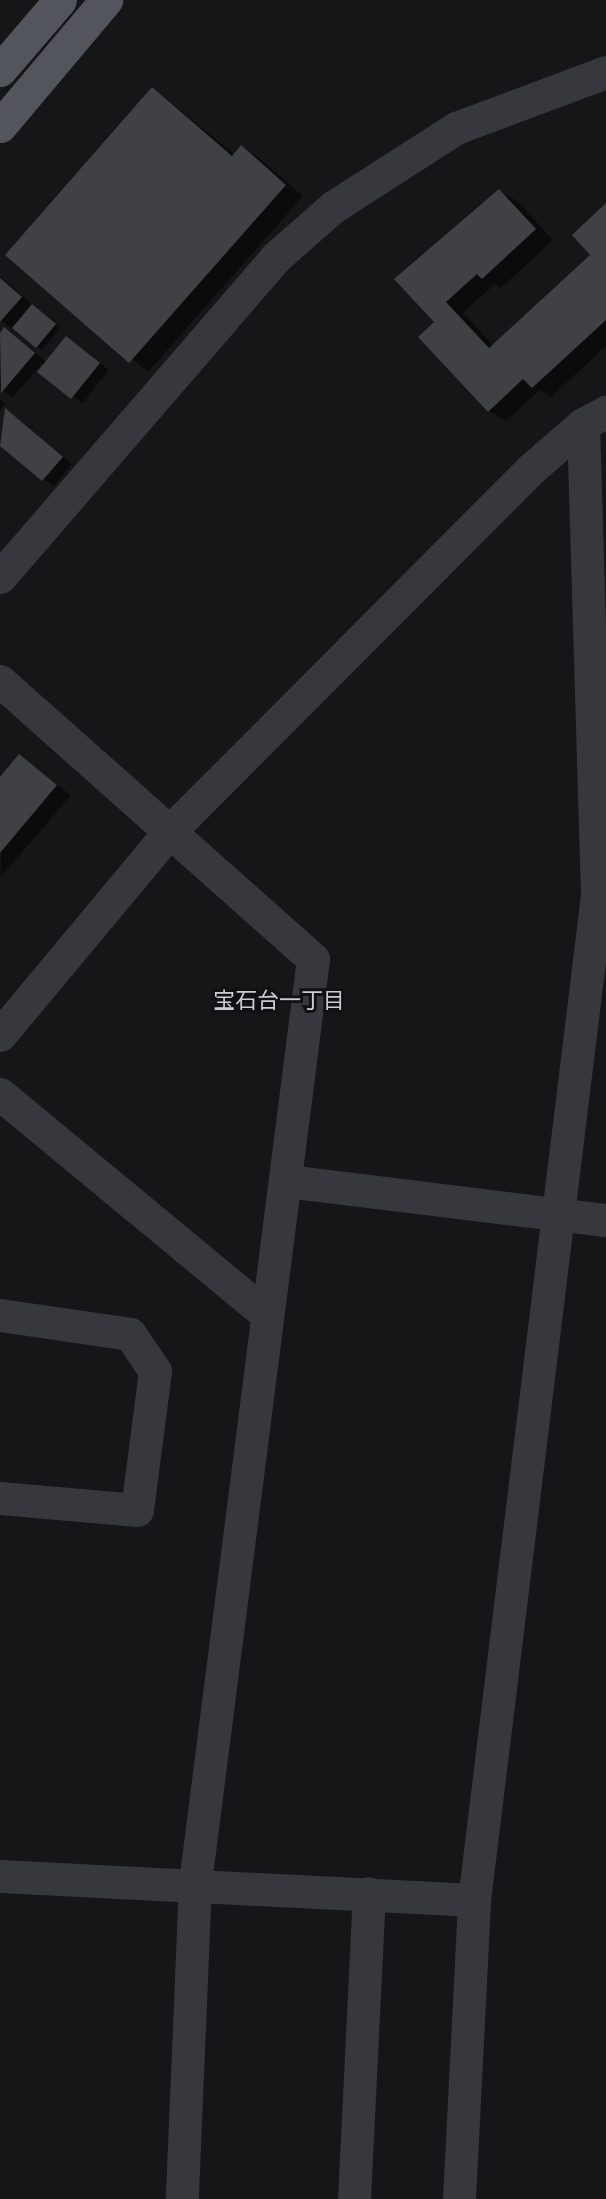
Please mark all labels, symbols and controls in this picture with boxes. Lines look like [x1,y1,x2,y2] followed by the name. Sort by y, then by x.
[213,988,345,1014] district label: 宝石台一丁目

